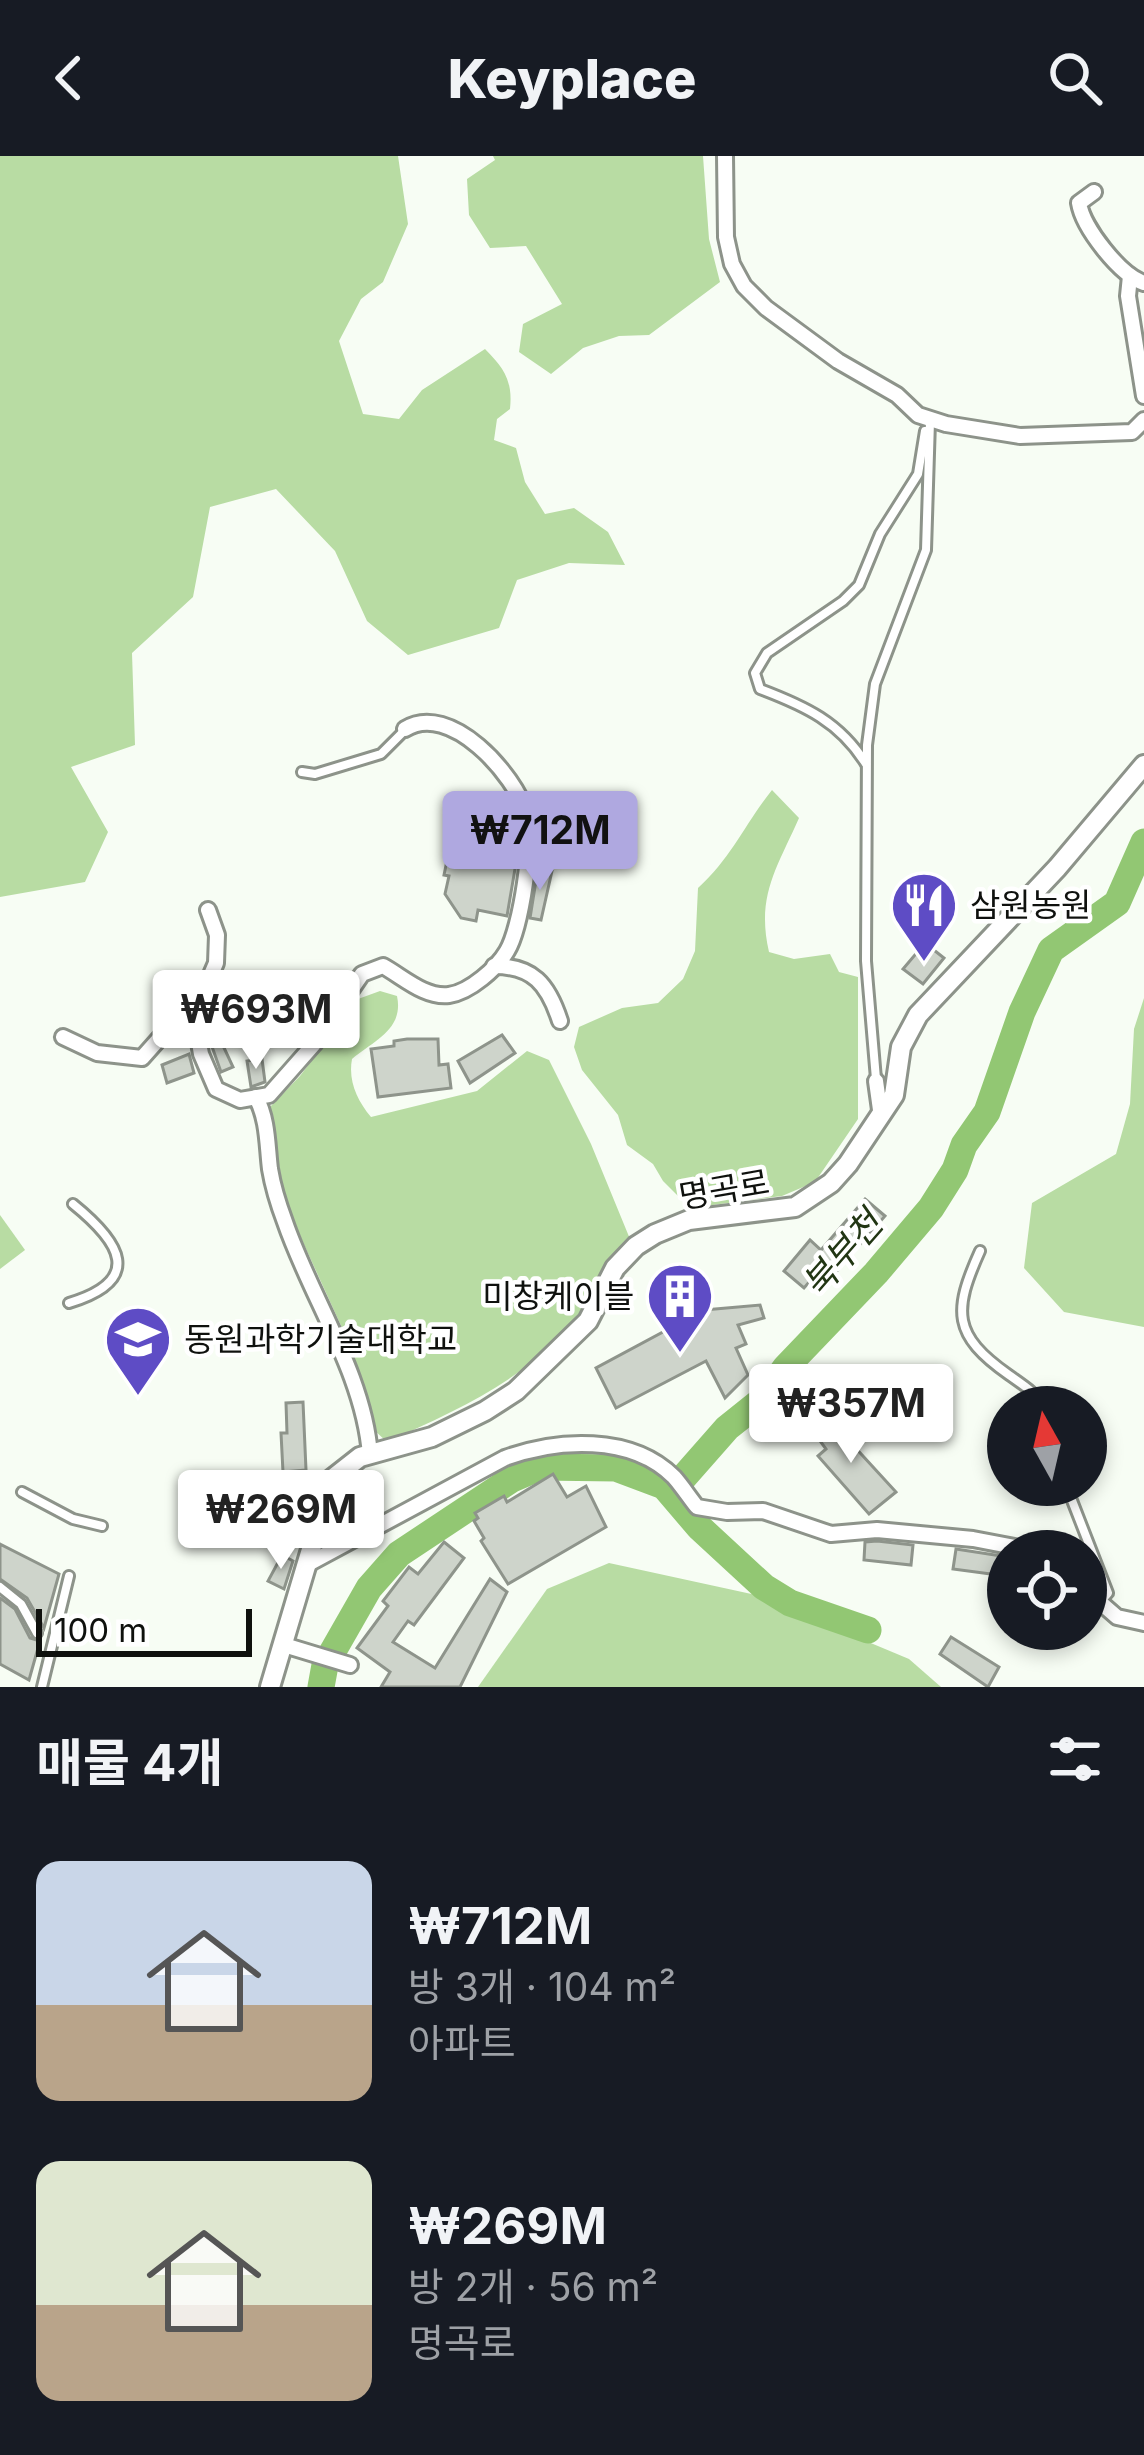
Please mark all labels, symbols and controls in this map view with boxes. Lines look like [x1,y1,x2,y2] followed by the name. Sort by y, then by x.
[36,45,102,111] icon: back
[1042,45,1108,111] icon: search
[448,46,696,111] text: Keyplace
[456,791,624,893] pin: ₩712M
[470,806,610,853] text: ₩712M
[889,870,959,964] restaurant icon: 삼원농원
[970,885,1091,925] place label: 삼원농원
[172,970,340,1072] pin: ₩693M
[180,985,332,1032] text: ₩693M
[676,1161,772,1217] street label: 명곡로
[793,1199,894,1306] water label: 북부천
[645,1261,715,1355] building icon: 미창케이블
[482,1276,634,1316] place label: 미창케이블
[103,1304,173,1398] school or university icon: 동원과학기술대학교
[184,1319,457,1359] place label: 동원과학기술대학교
[767,1364,935,1466] pin: ₩357M
[776,1379,926,1426] text: ₩357M
[987,1386,1107,1506] north arrow
[987,1386,1107,1650] map controls
[197,1470,365,1572] pin: ₩269M
[205,1485,357,1532] text: ₩269M
[987,1530,1107,1650] button: locate
[36,1603,252,1656] scale bar
[54,1610,147,1650] text: 100 m
[1042,1726,1108,1792] icon: filters
[36,1732,223,1793] text: 매물 4개
[408,1895,592,1956] text: ₩712M
[132,1909,276,2053] icon: home
[408,1963,676,2010] text: 방 3개 · 104 m²
[408,2019,516,2066] text: 아파트
[408,2195,607,2256] text: ₩269M
[132,2209,276,2353] icon: home
[408,2263,658,2310] text: 방 2개 · 56 m²
[408,2319,516,2366] text: 명곡로

